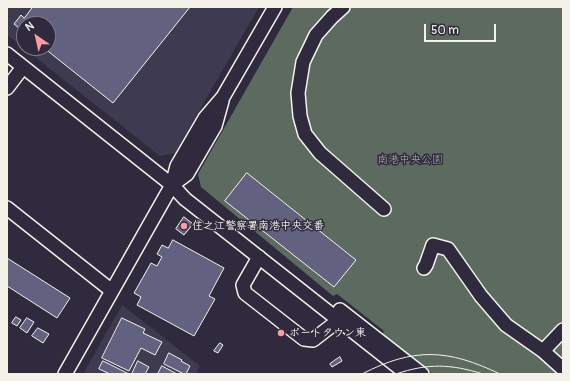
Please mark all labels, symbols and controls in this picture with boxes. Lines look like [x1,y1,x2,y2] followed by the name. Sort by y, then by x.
[16,16,56,56] north arrow
[426,16,498,42] scale bar
[23,19,36,34] text: N
[431,23,459,38] text: 50 m
[377,153,443,167] park label: 南港中央公園
[192,219,324,233] place label: 住之江警察署南港中央交番
[179,221,189,231] marker: 住之江警察署南港中央交番
[289,326,366,340] place label: ポートタウン東
[276,328,286,338] marker: ポートタウン東

